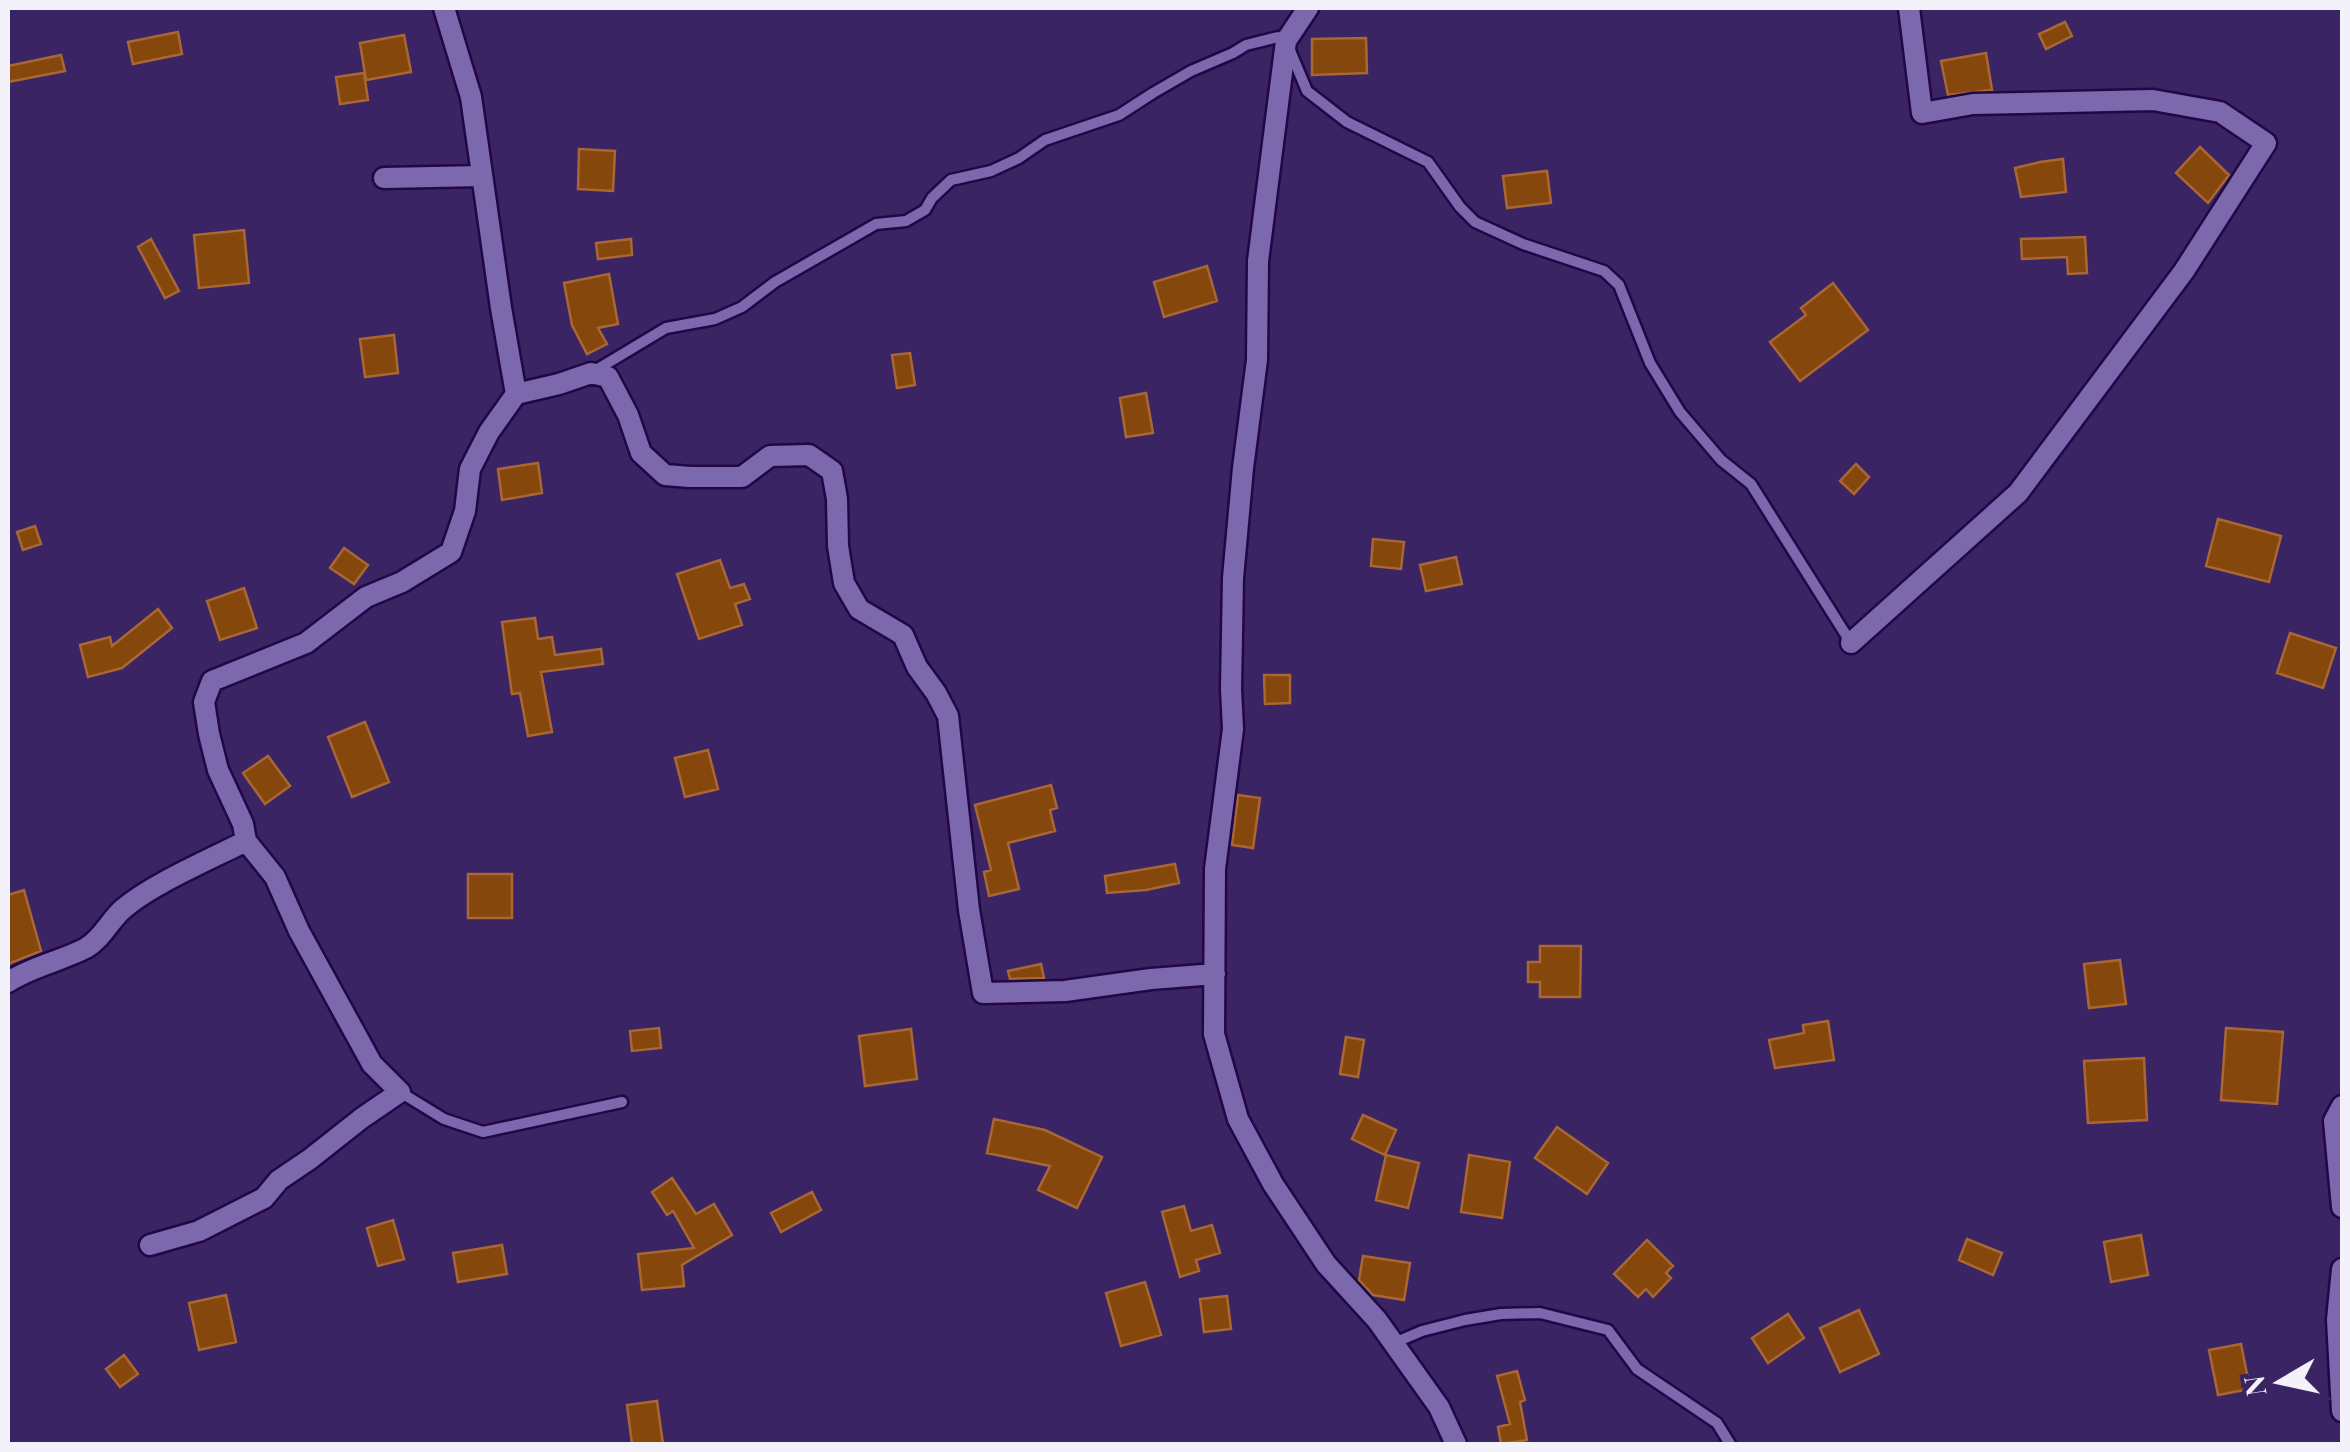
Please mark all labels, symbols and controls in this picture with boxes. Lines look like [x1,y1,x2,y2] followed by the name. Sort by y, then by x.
[2230,1332,2330,1432] north arrow
[2234,1373,2274,1399] text: N

